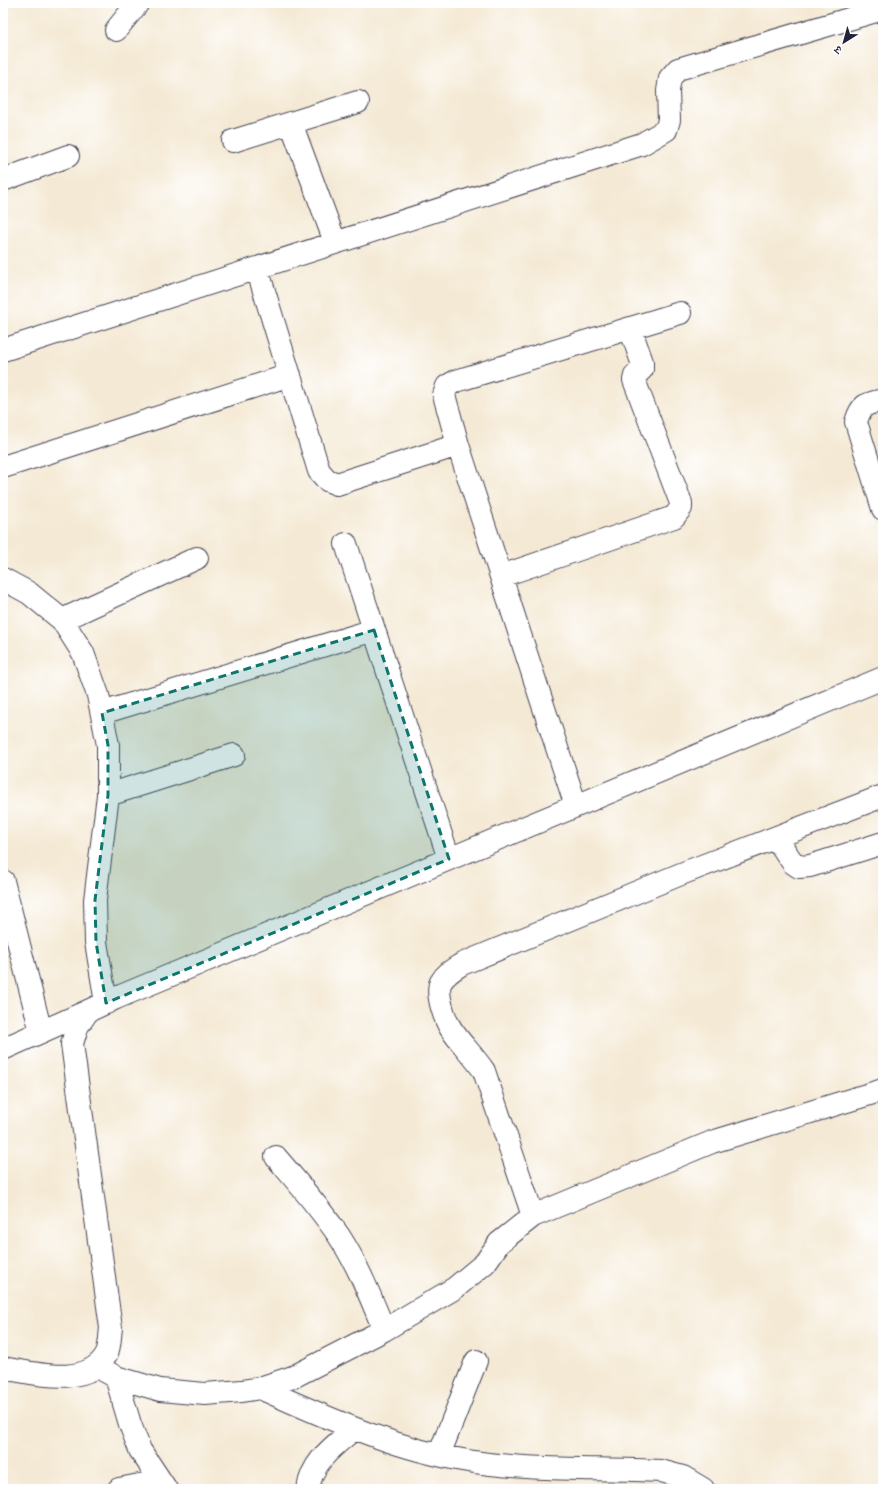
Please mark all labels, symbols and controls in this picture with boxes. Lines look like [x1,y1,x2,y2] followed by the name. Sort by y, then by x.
[824,22,864,62] north arrow
[830,42,845,58] text: उ

